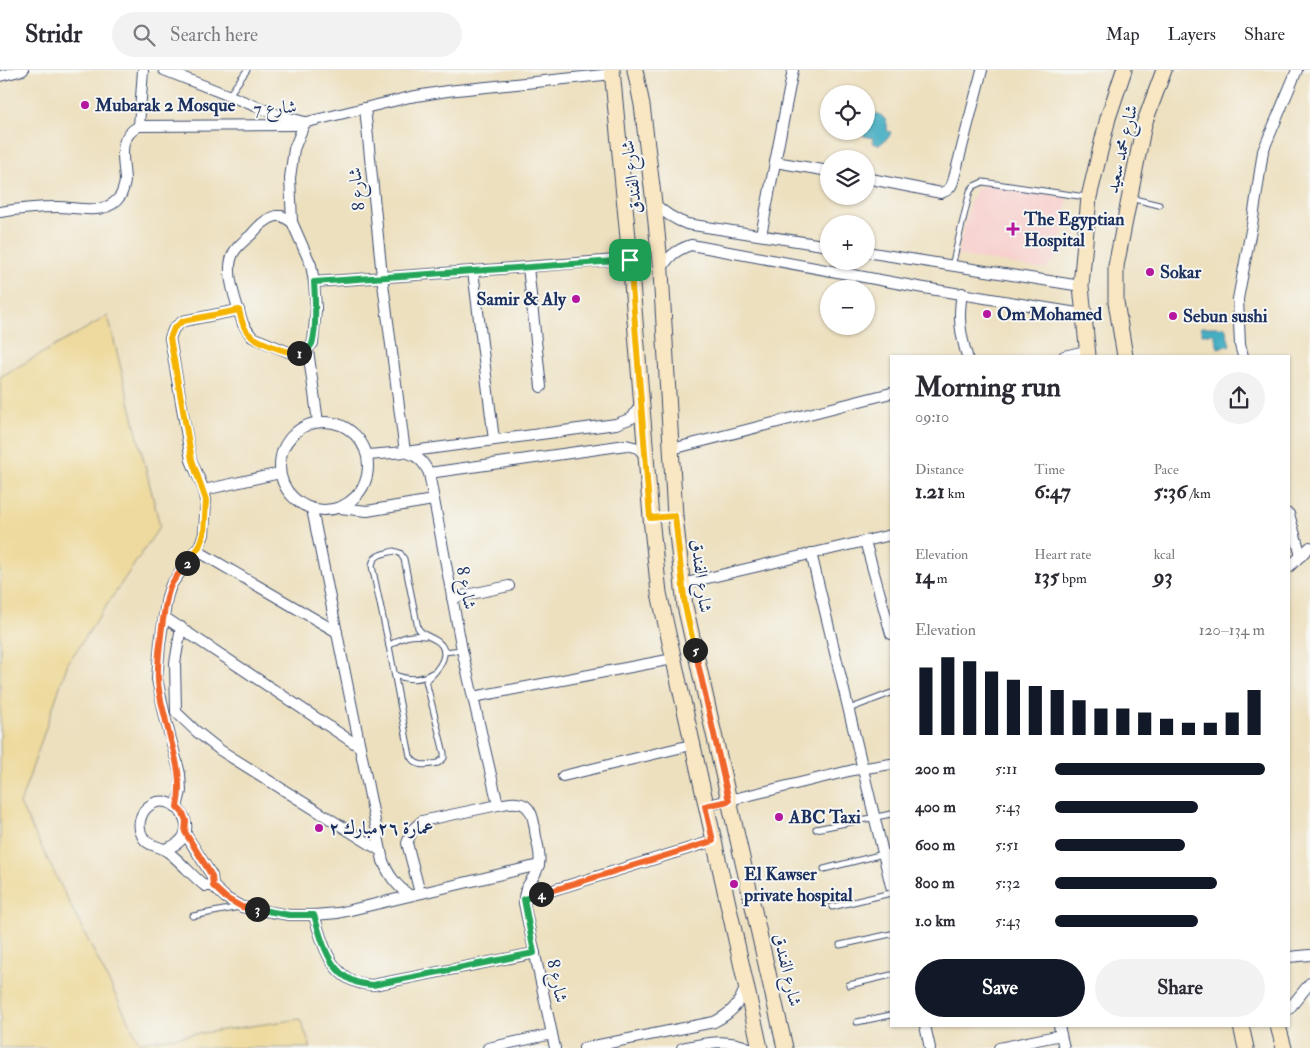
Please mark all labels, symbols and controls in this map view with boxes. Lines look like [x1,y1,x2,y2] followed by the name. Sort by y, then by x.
[112,12,462,57] search box
[25,19,82,50] text: Stridr
[130,21,158,49] icon: search
[170,23,258,47] text: Search here
[1106,23,1140,46] text: Map
[1168,23,1216,46] text: Layers
[1244,23,1285,46] text: Share
[820,85,875,335] map controls
[820,85,875,140] button: locate
[94,94,236,117] place label: Mubarak 2 Mosque
[253,95,297,124] street label: شارع 7
[79,99,91,111] marker: Mubarak 2 Mosque
[1101,103,1146,196] street label: شارع محمد سعيد
[616,138,651,215] street label: شارع الفندق
[820,150,875,205] button: layers
[343,166,374,212] street label: شارع 8
[1023,208,1125,252] place label: The Egyptian Hospital
[820,215,875,270] button: +
[1006,222,1020,236] marker: The Egyptian Hospital
[609,239,651,281] pin
[616,246,644,274] icon: arrive
[1160,261,1201,284] place label: Sokar
[1144,266,1156,278] marker: Sokar
[820,280,875,335] button: −
[477,288,567,311] place label: Samir & Aly
[570,293,582,305] marker: Samir & Aly
[997,303,1102,326] place label: Om Mohamed
[1183,305,1268,328] place label: Sebun sushi
[981,308,993,320] marker: Om Mohamed
[1167,310,1179,322] marker: Sebun sushi
[286,340,312,366] pin: 1
[297,345,302,362] text: 1
[915,370,1061,405] text: Morning run
[1213,372,1265,424] button: share
[915,407,949,427] text: 09:10
[915,461,964,478] text: Distance
[1034,461,1065,478] text: Time
[1154,461,1179,478] text: Pace
[915,478,945,505] text: 1.21
[1034,478,1071,505] text: 6:47
[1154,478,1187,505] text: 5:36
[945,485,965,502] text: km
[1187,485,1211,502] text: /km
[682,538,717,615] street label: شارع الفندق
[915,546,968,563] text: Elevation
[1034,546,1091,563] text: Heart rate
[1154,546,1175,563] text: kcal
[174,550,200,576] pin: 2
[184,555,191,572] text: 2
[915,563,934,590] text: 14
[1034,563,1059,590] text: 135
[1154,563,1172,590] text: 93
[448,564,481,612] street label: شارع 8
[934,570,948,587] text: m
[1059,570,1087,587] text: bpm
[915,620,976,640] text: Elevation
[1199,620,1265,640] text: 120–134 m
[682,638,708,662] pin: 5
[692,642,699,659] text: 5
[915,759,955,779] text: 200 m
[995,759,1017,779] text: 5:11
[915,797,956,817] text: 400 m
[995,797,1021,817] text: 5:43
[788,806,861,829] place label: ABC Taxi
[773,811,785,823] marker: ABC Taxi
[329,817,434,840] place label: عمارة ٢٦مبارك ٢
[313,822,325,834] marker: عمارة ٢٦مبارك ٢
[915,835,955,855] text: 600 m
[995,835,1019,855] text: 5:51
[743,863,853,907] place label: El Kawser private hospital
[915,873,955,893] text: 800 m
[995,873,1020,893] text: 5:32
[728,878,740,890] marker: El Kawser private hospital
[528,882,554,906] pin: 4
[538,886,545,903] text: 4
[244,896,270,922] pin: 3
[255,901,260,918] text: 3
[915,911,955,931] text: 1.0 km
[995,911,1021,931] text: 5:43
[765,931,807,1009] street label: شارع الفندق
[538,957,573,1005] street label: شارع 8
[915,959,1085,1017] button: Save
[1095,959,1265,1017] button: Share

